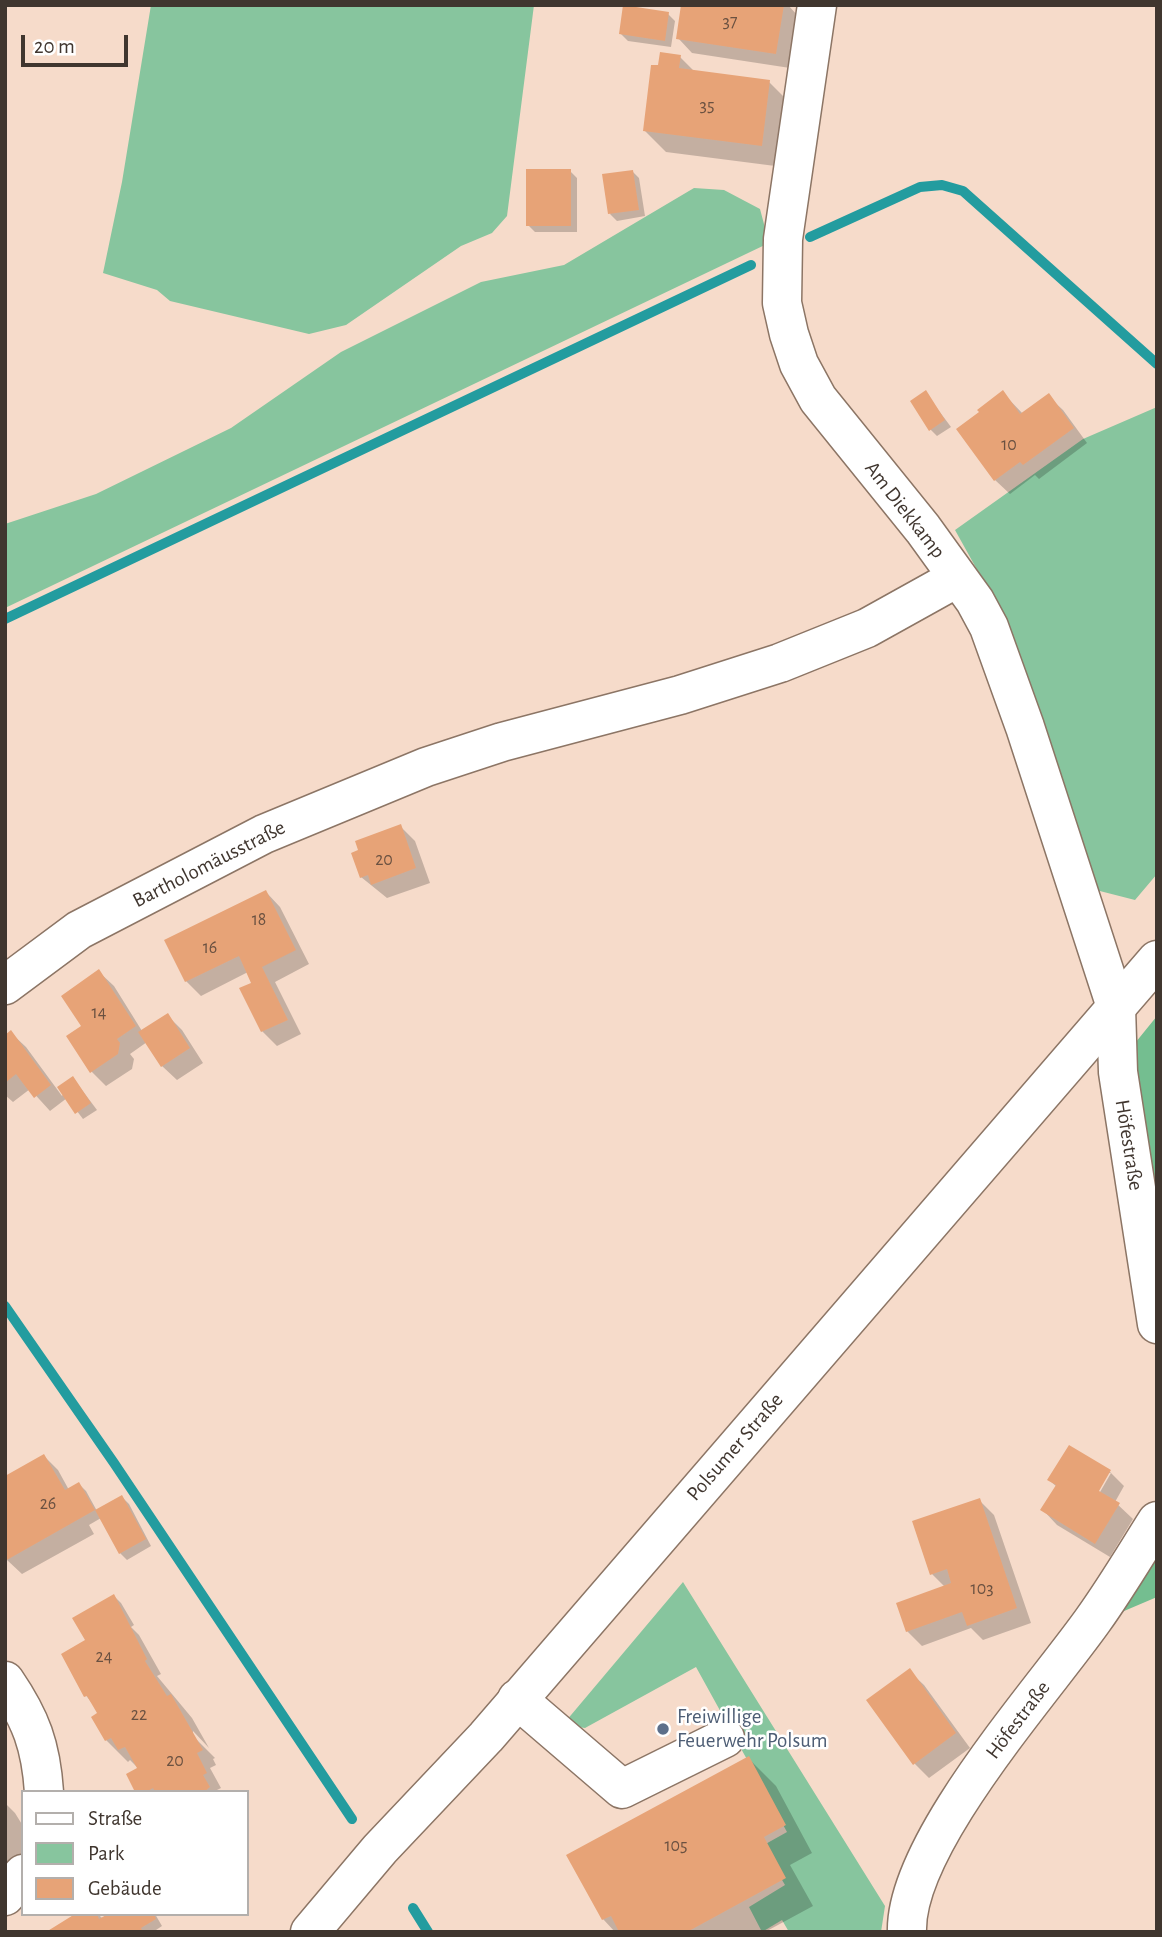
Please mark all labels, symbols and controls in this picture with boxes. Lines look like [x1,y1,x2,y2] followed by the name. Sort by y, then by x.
[723,11,737,33] house number: 37
[24,21,131,65] scale bar
[34,36,75,57] text: 20 m
[700,95,714,117] house number: 35
[1001,434,1017,456] house number: 10
[859,456,951,564] street label: Am Diekkamp
[129,815,289,913] street label: Bartholomäusstraße
[375,849,393,871] house number: 20
[252,909,266,931] house number: 18
[203,937,217,959] house number: 16
[92,1002,106,1024] house number: 14
[1109,1098,1149,1192] street label: Höfestraße
[681,1388,789,1506] street label: Polsumer Straße
[40,1493,56,1515] house number: 26
[970,1578,994,1600] house number: 103
[96,1646,112,1668] house number: 24
[980,1676,1056,1764] street label: Höfestraße
[131,1704,147,1726] house number: 22
[677,1704,828,1754] place label: Freiwillige Feuerwehr Polsum
[655,1721,671,1737] marker: Freiwillige Feuerwehr Polsum
[166,1750,184,1772] house number: 20
[21,1790,248,1916] legend
[88,1808,142,1829] text: Straße
[664,1835,688,1857] house number: 105
[88,1843,124,1864] text: Park
[88,1878,162,1899] text: Gebäude

